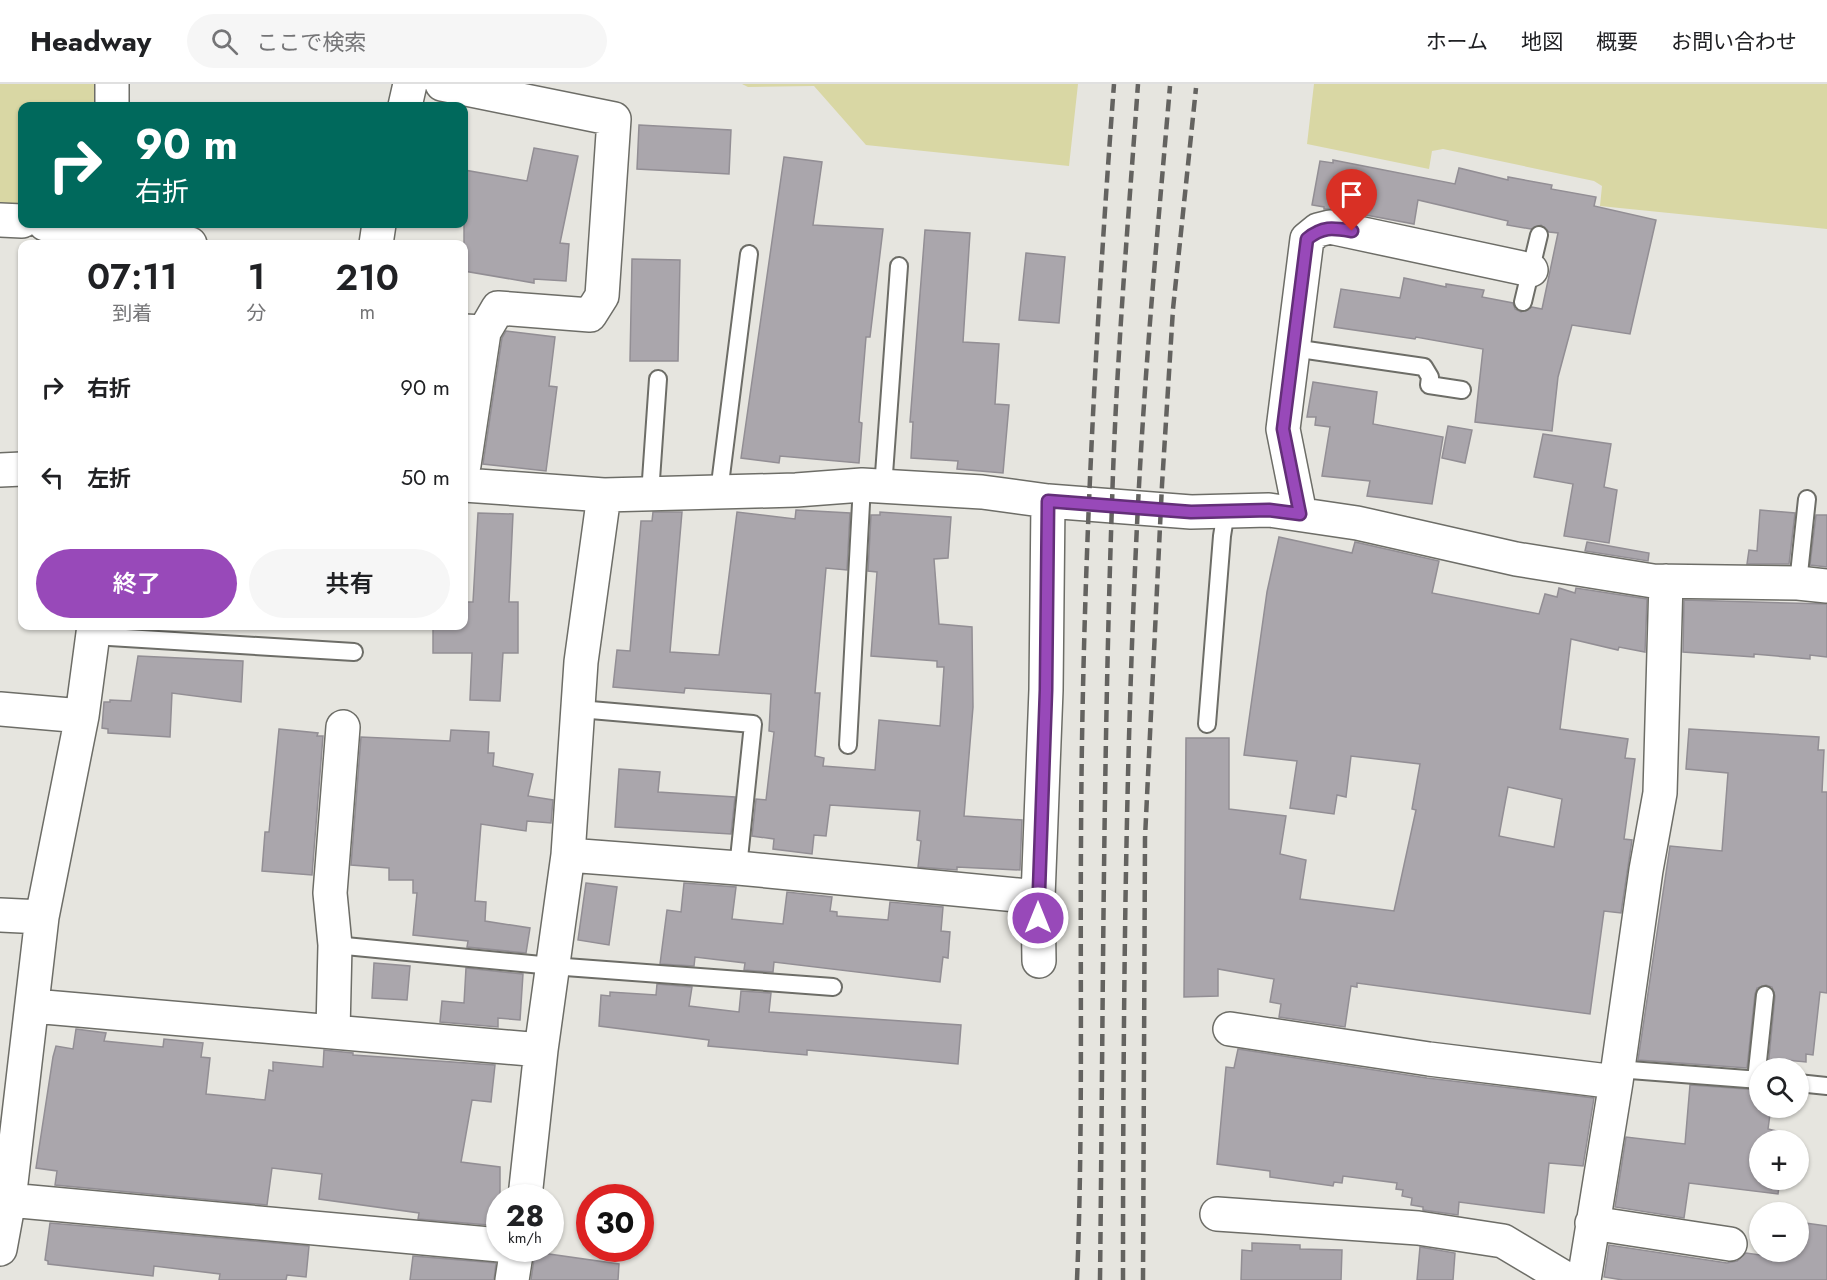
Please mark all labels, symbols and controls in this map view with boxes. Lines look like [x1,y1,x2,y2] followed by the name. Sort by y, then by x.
[187,14,607,68] search box
[30,21,151,62] text: Headway
[208,25,241,58] icon: search
[256,26,366,58] text: ここで検索
[1426,27,1488,57] text: ホーム
[1521,27,1563,57] text: 地図
[1596,27,1638,57] text: 概要
[1671,27,1797,57] text: お問い合わせ
[135,114,238,175] text: 90 m
[36,126,114,204] icon: right
[1326,169,1377,231] pin
[135,172,189,211] text: 右折
[1335,178,1368,211] icon: arrive
[87,250,178,302] text: 07:11
[248,250,265,302] text: 1
[336,251,399,303] text: 210
[359,298,375,327] text: m
[112,299,152,328] text: 到着
[247,299,267,328] text: 分
[36,371,69,404] icon: right
[400,371,450,403] text: 90 m
[87,372,131,404] text: 右折
[36,461,69,494] icon: left
[401,461,450,493] text: 50 m
[87,462,131,494] text: 左折
[36,549,237,618] button: 終了
[249,549,450,618] button: 共有
[1006,886,1070,950] position arrow
[1749,1058,1809,1262] map controls
[1749,1058,1809,1118] button: search
[1749,1130,1809,1190] button: +
[576,1184,654,1262] speed limit sign: 30
[506,1194,544,1237] text: 28
[1749,1202,1809,1262] button: −
[508,1227,542,1249] text: km/h

